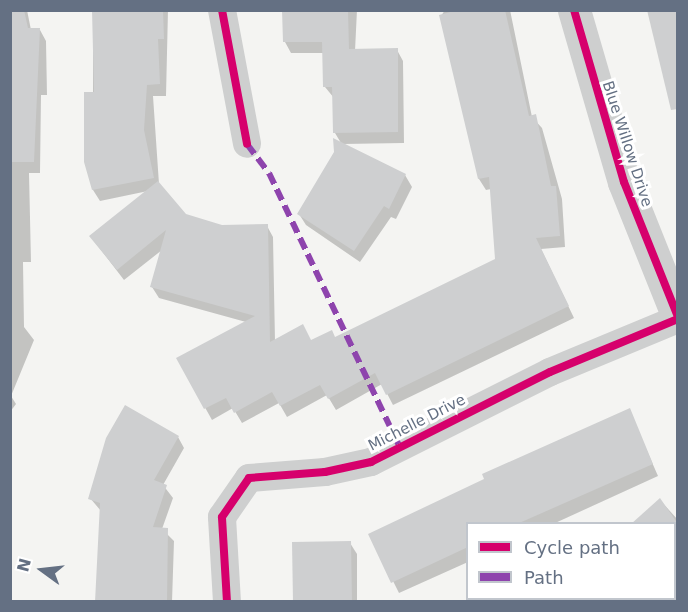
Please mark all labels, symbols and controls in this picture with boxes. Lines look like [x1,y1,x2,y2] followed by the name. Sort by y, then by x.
[598,79,656,209] street label: Blue Willow Drive
[366,391,468,455] street label: Michelle Drive
[466,522,676,600] legend
[524,537,620,558] text: Cycle path
[12,540,72,600] north arrow
[13,556,35,574] text: N
[524,567,564,588] text: Path

